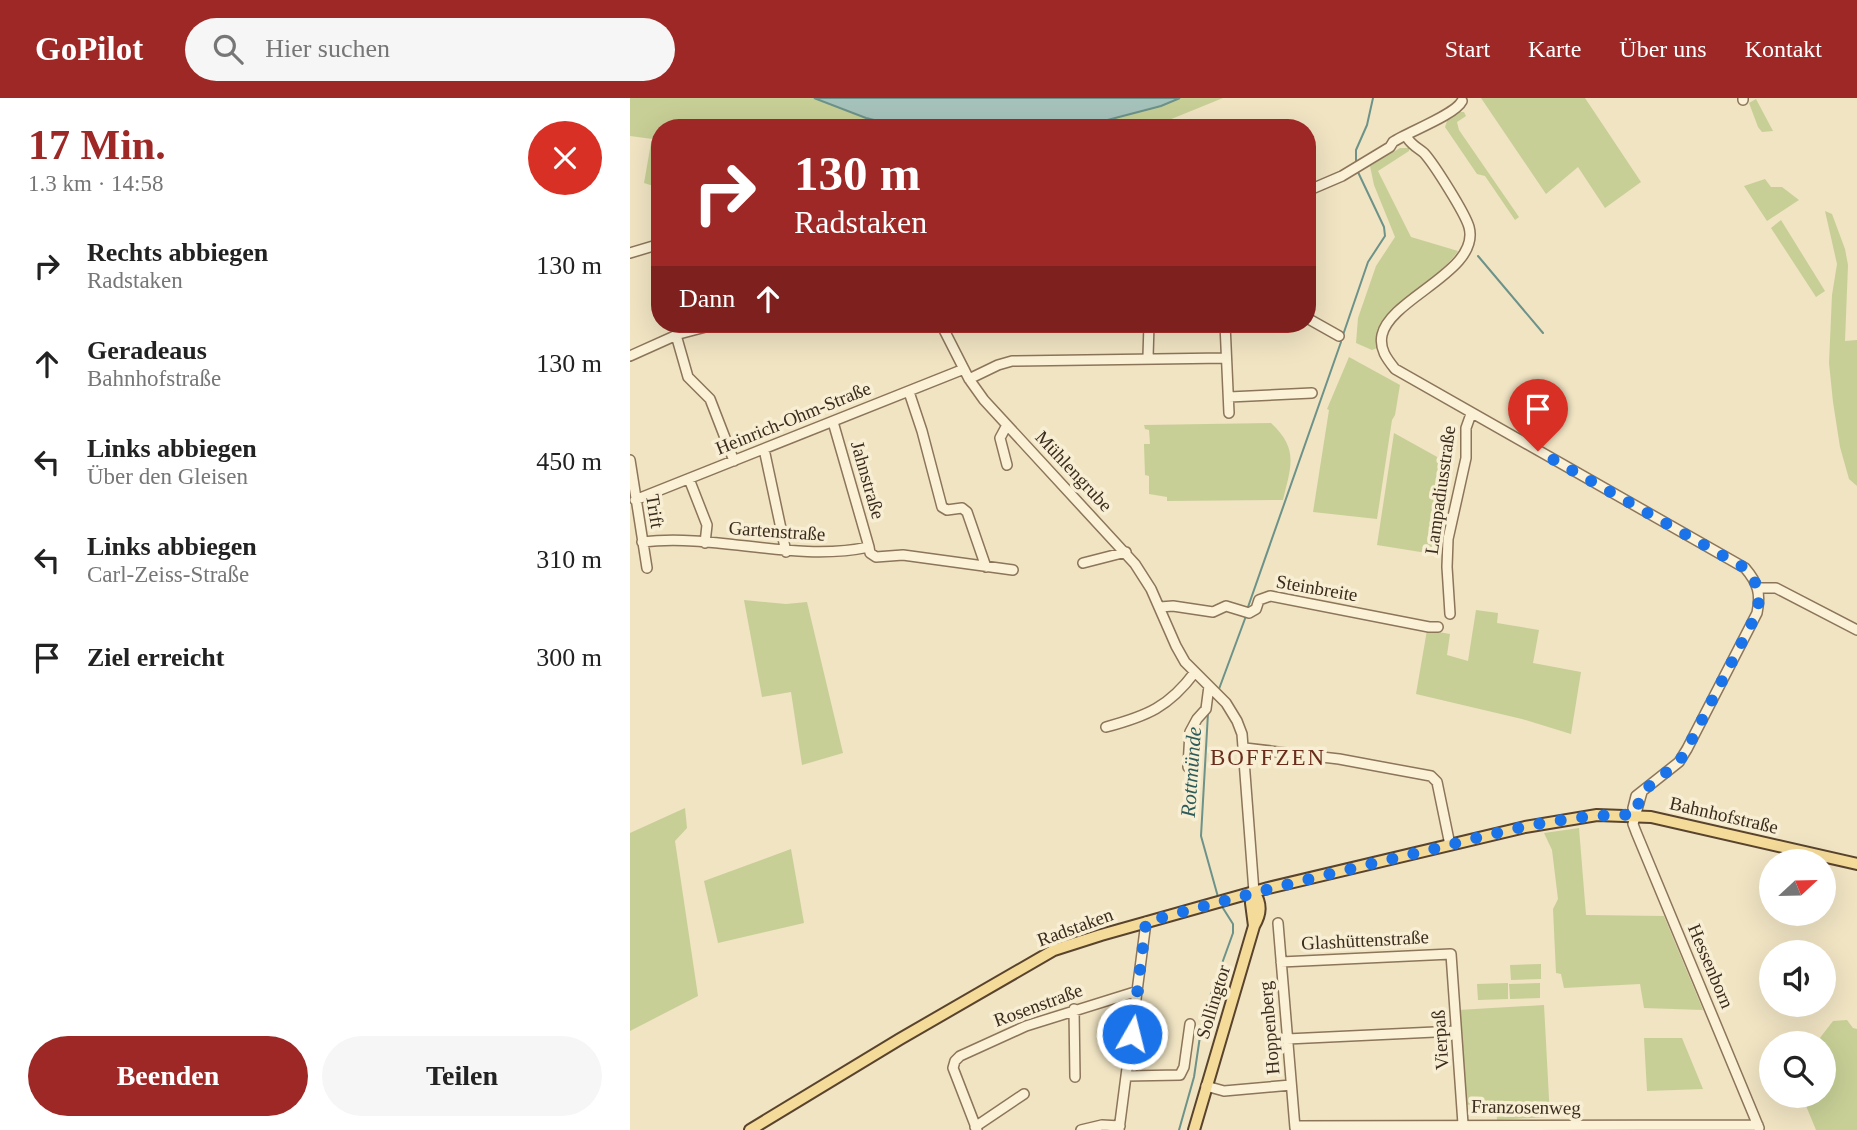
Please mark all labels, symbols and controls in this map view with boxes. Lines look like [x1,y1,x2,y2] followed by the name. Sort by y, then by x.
[185,18,675,81] search box
[209,30,247,68] icon: search
[35,31,143,67] text: GoPilot
[265,34,390,63] text: Hier suchen
[1445,36,1490,62] text: Start
[1528,36,1581,62] text: Karte
[1619,36,1707,62] text: Über uns
[1745,36,1822,62] text: Kontakt
[528,121,602,195] button: close
[28,122,166,168] text: 17 Min.
[794,146,921,201] text: 130 m
[679,147,770,238] icon: right
[28,171,163,196] text: 1.3 km · 14:58
[794,204,927,240] text: Radstaken
[87,238,268,267] text: Rechts abbiegen
[28,247,66,285] icon: right
[536,251,602,280] text: 130 m
[87,268,183,293] text: Radstaken
[749,280,787,318] icon: ahead
[679,284,735,313] text: Dann
[87,336,207,365] text: Geradeaus
[28,345,66,383] icon: ahead
[536,349,602,378] text: 130 m
[87,366,221,391] text: Bahnhofstraße
[712,377,874,459] street label: Heinrich-Ohm-Straße
[1508,379,1568,451] pin
[1519,390,1557,428] icon: arrive
[1421,424,1459,556] street label: Lampadiusstraße
[1031,426,1117,516] street label: Mühlengrube
[87,434,257,463] text: Links abbiegen
[847,439,889,521] street label: Jahnstraße
[28,443,66,481] icon: left
[536,447,602,476] text: 450 m
[87,464,248,489] text: Über den Gleisen
[642,492,668,530] street label: Trift
[728,517,826,545] street label: Gartenstraße
[87,532,257,561] text: Links abbiegen
[28,541,66,579] icon: left
[536,545,602,574] text: 310 m
[87,562,249,587] text: Carl-Zeiss-Straße
[1275,571,1359,605] street label: Steinbreite
[28,639,66,677] icon: arrive
[87,643,224,672] text: Ziel erreicht
[536,643,602,672] text: 300 m
[1176,726,1206,819] water label: Rottmünde
[1210,745,1326,770] district label: BOFFZEN
[1668,792,1780,838] street label: Bahnhofstraße
[1759,849,1836,926] north arrow
[1759,849,1836,1108] map controls
[1034,903,1116,950] street label: Radstaken
[1684,921,1738,1012] street label: Hessenborn
[1301,926,1429,954] street label: Glashüttenstraße
[1759,940,1836,1017] button: sound
[1192,962,1234,1041] street label: Sollingtor
[991,979,1085,1031] street label: Rosenstraße
[1254,980,1284,1076] street label: Hoppenberg
[1095,997,1169,1071] position arrow
[1427,1009,1453,1071] street label: Vierpaß
[1759,1031,1836,1108] button: search
[28,1036,308,1116] button: Beenden
[322,1036,602,1116] button: Teilen
[1471,1096,1582,1118] street label: Franzosenweg

